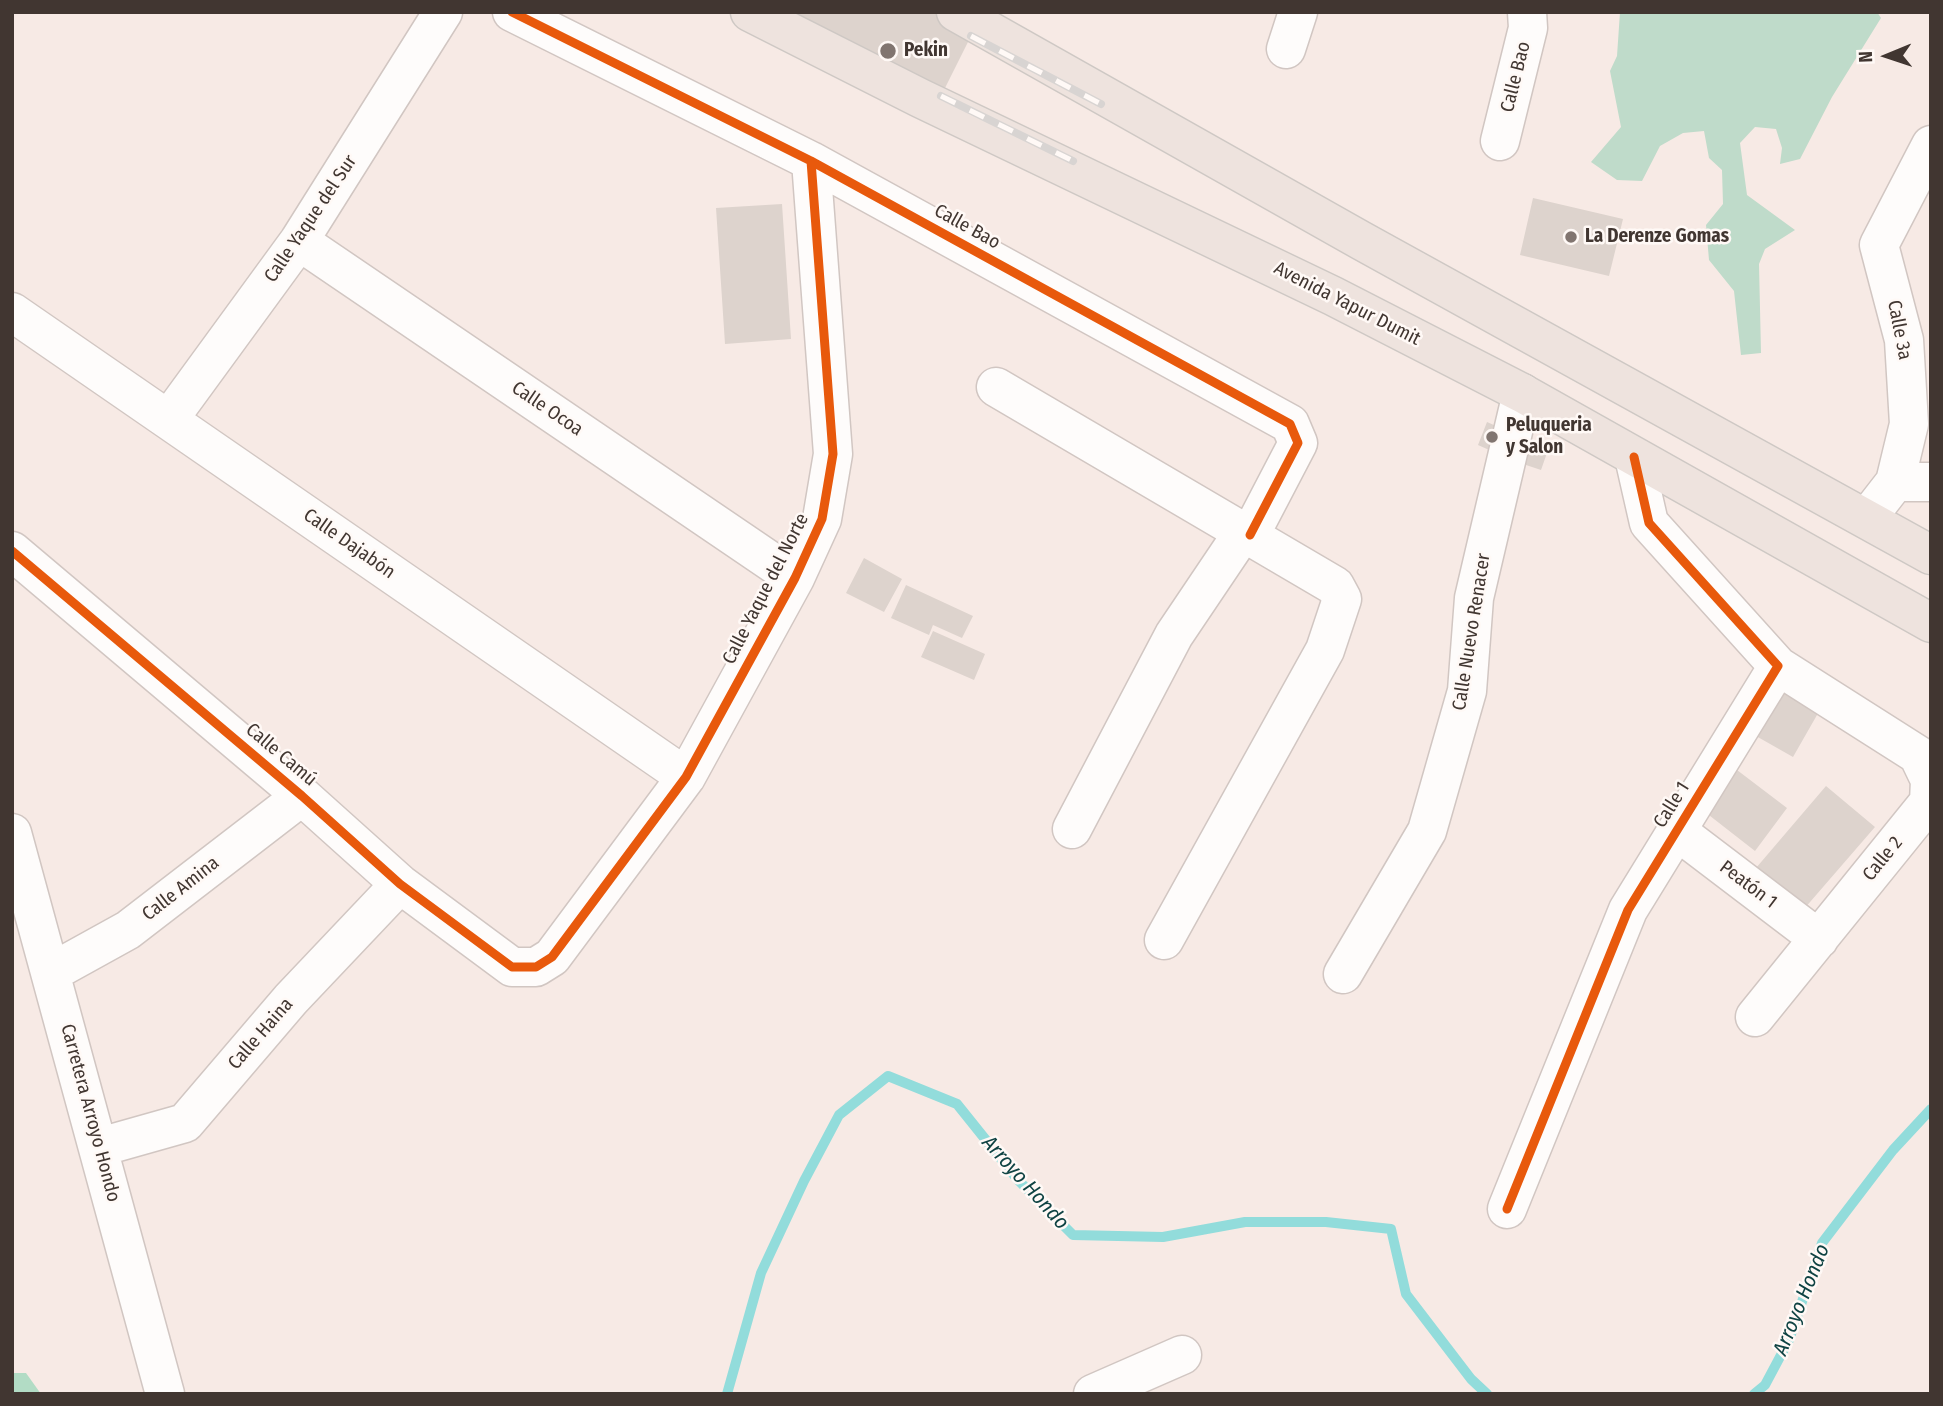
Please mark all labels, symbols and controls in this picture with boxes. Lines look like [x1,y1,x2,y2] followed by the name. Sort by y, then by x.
[1852,21,1922,91] north arrow
[1496,39,1536,115] street label: Calle Bao
[904,40,948,62] place label: Pekin
[878,41,898,61] marker: Pekin
[1854,51,1877,63] text: N
[260,151,362,287] street label: Calle Yaque del Sur
[930,200,1004,254] street label: Calle Bao
[1585,226,1729,248] place label: La Derenze Gomas
[1563,229,1579,245] marker: La Derenze Gomas
[1270,257,1424,351] street label: Avenida Yapur Dumit
[1882,298,1916,362] street label: Calle 3a
[507,377,587,441] street label: Calle Ocoa
[1506,415,1592,459] place label: Peluqueria y Salon
[1484,429,1500,445] marker: Peluqueria y Salon
[299,504,399,584] street label: Calle Dajabón
[718,510,814,668] street label: Calle Yaque del Norte
[1448,552,1496,712] street label: Calle Nuevo Renacer
[241,719,321,791] street label: Calle Camú
[1649,778,1695,832] street label: Calle 1
[1858,832,1908,886] street label: Calle 2
[138,852,224,926] street label: Calle Amina
[1715,856,1781,914] street label: Peatón 1
[224,994,298,1074] street label: Calle Haina
[55,1022,125,1204] street label: Carretera Arroyo Hondo
[976,1131,1074,1235] water label: Arroyo Hondo
[1768,1241,1836,1359] water label: Arroyo Hondo

